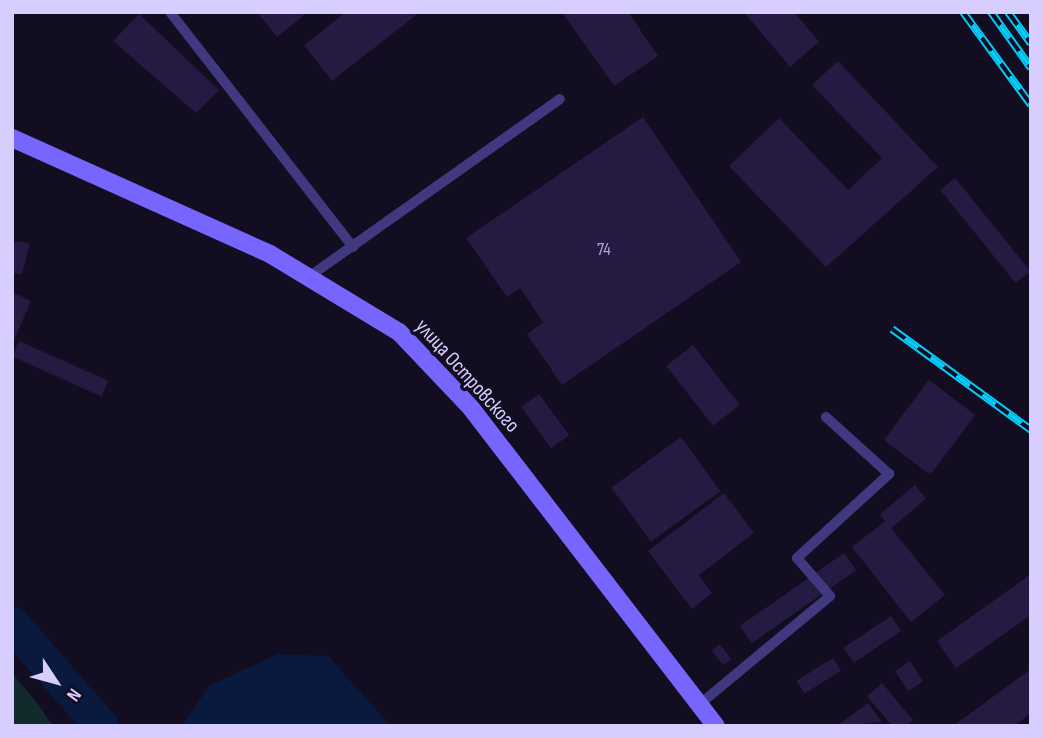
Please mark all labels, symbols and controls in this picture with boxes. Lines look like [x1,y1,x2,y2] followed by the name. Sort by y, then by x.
[597,239,611,261] house number: 74
[410,314,524,438] street label: улица Островского
[21,647,91,717] north arrow
[61,684,86,706] text: N

